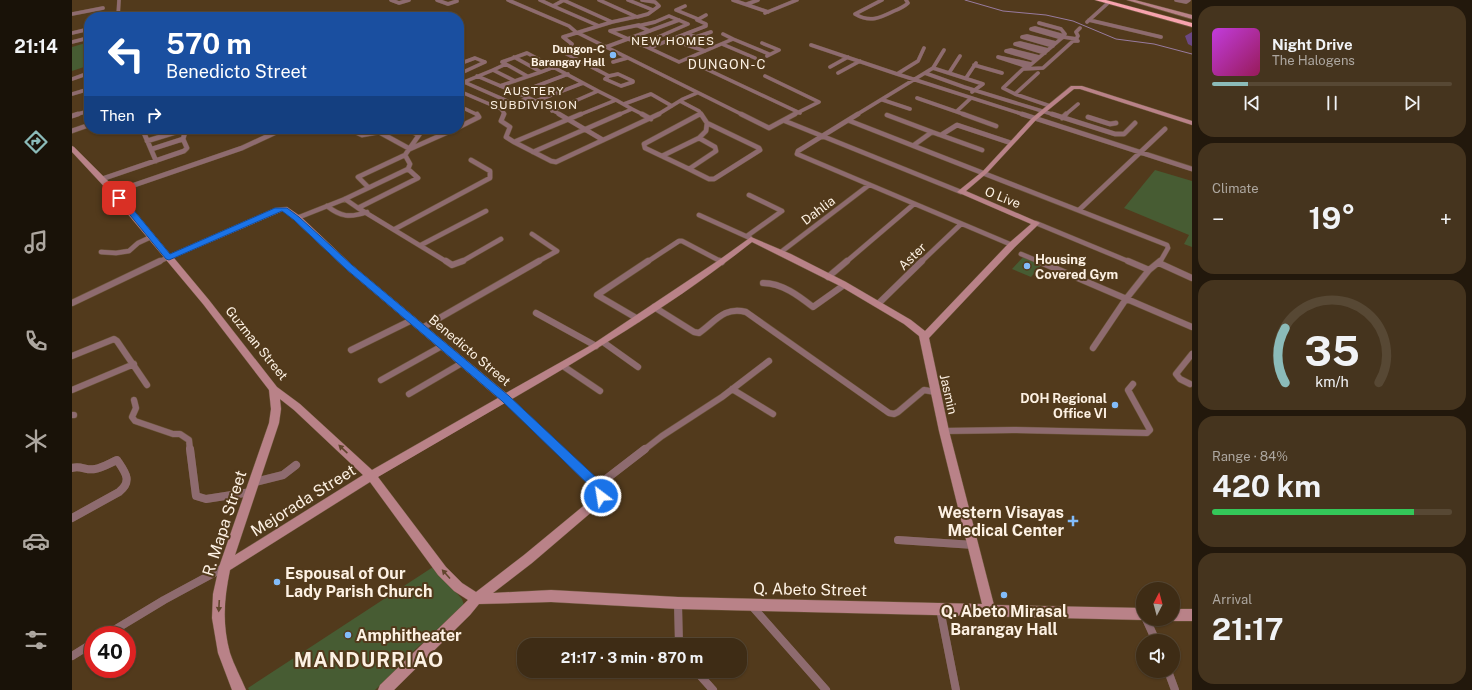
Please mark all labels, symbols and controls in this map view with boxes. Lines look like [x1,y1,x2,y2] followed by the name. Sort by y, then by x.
[166,27,252,60] text: 570 m
[100,28,152,80] icon: left
[631,34,715,48] district label: NEW HOMES
[14,36,58,57] text: 21:14
[1272,36,1353,53] text: Night Drive
[531,43,605,68] place label: Dungon-C Barangay Hall
[608,50,618,60] marker: Dungon-C Barangay Hall
[1272,53,1355,68] text: The Halogens
[688,57,766,72] district label: DUNGON-C
[166,61,307,82] text: Benedicto Street
[490,84,578,112] district label: AUSTERY SUBDIVISION
[1241,92,1263,114] icon: previous
[1321,92,1343,114] icon: pause
[1401,92,1423,114] icon: next
[143,104,165,126] icon: right
[100,107,135,124] text: Then
[22,128,50,156] icon: directions
[102,181,136,215] pin
[1212,181,1259,196] text: Climate
[983,184,1023,211] street label: O Live
[108,187,130,209] icon: arrive
[799,193,838,228] street label: Dahlia
[1309,200,1355,236] text: 19°
[1212,206,1224,232] text: −
[1440,206,1452,232] text: +
[22,228,50,256] icon: music
[895,240,929,273] street label: Aster
[1035,252,1118,282] place label: Housing Covered Gym
[1022,261,1032,271] marker: Housing Covered Gym
[222,303,291,383] street label: Guzman Street
[426,312,514,389] street label: Benedicto Street
[1304,326,1360,375] text: 35
[22,327,50,355] icon: phone
[937,373,960,416] street label: Jasmin
[1315,373,1349,390] text: km/h
[1020,391,1107,421] place label: DOH Regional Office VI
[1110,400,1120,410] marker: DOH Regional Office VI
[22,427,50,455] icon: climate
[338,445,348,454] one-way arrow
[1212,449,1288,464] text: Range · 84%
[247,461,359,540] street label: Mejorada Street
[198,468,251,578] street label: R. Mapa Street
[1212,468,1321,504] text: 420 km
[580,475,622,517] position arrow
[938,503,1064,540] place label: Western Visayas Medical Center
[1067,515,1079,527] marker: Western Visayas Medical Center
[22,527,50,555] icon: car
[285,564,432,601] place label: Espousal of Our Lady Parish Church
[441,569,450,580] one-way arrow
[272,577,282,587] marker: Espousal of Our Lady Parish Church
[753,579,867,600] street label: Q. Abeto Street
[1136,582,1180,626] north arrow
[1136,582,1180,678] map controls
[999,590,1009,600] marker: Q. Abeto Mirasal Barangay Hall
[1212,592,1252,607] text: Arrival
[215,600,222,612] one-way arrow
[941,602,1067,639] place label: Q. Abeto Mirasal Barangay Hall
[1212,611,1284,647] text: 21:17
[22,626,50,654] icon: filters
[84,626,136,678] speed limit sign: 40
[356,626,462,645] place label: Amphitheater
[343,630,353,640] marker: Amphitheater
[1136,634,1180,678] button: sound
[294,648,444,672] district label: MANDURRIAO
[561,649,703,666] text: 21:17 · 3 min · 870 m

